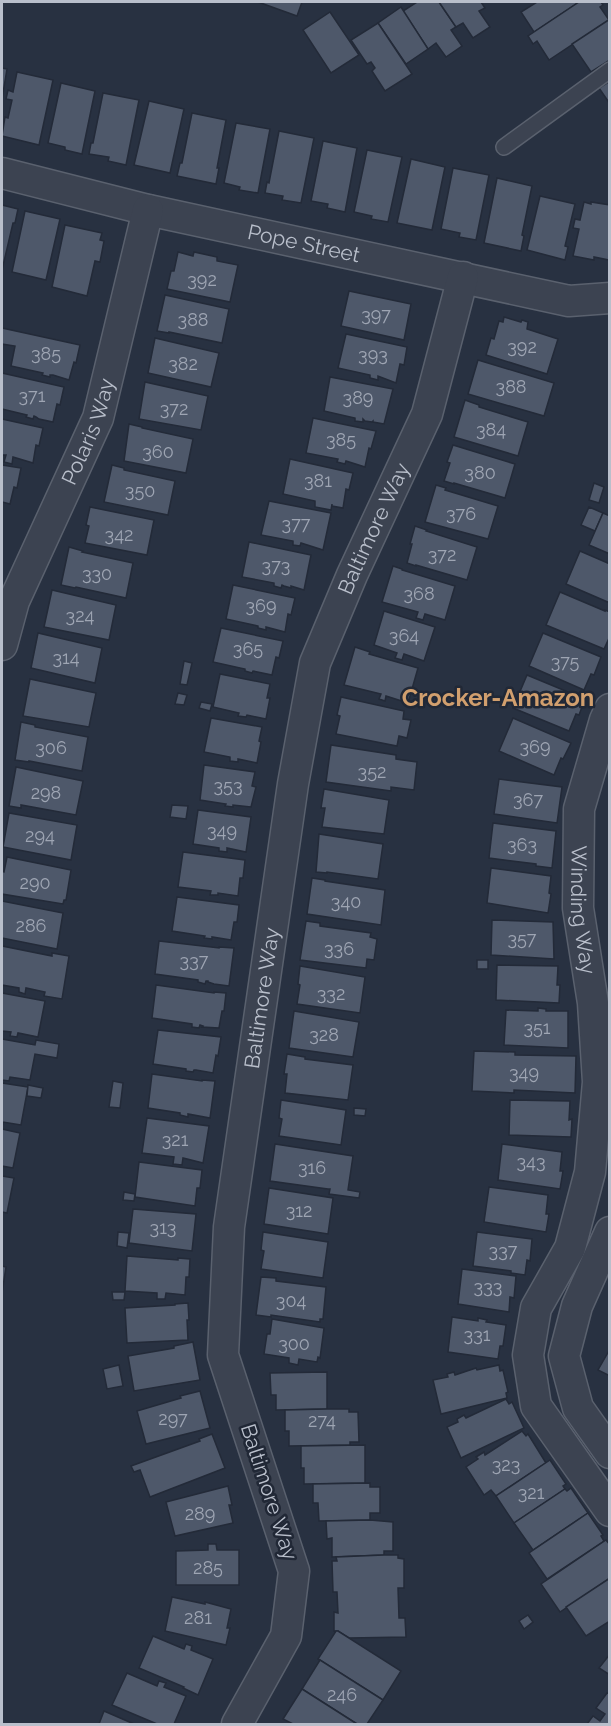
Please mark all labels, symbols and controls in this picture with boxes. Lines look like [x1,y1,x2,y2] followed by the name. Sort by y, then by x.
[245,219,362,267] street label: Pope Street
[187,269,217,290] house number: 392
[361,304,391,325] house number: 397
[178,309,208,330] house number: 388
[507,336,537,357] house number: 392
[31,343,61,364] house number: 385
[358,344,388,365] house number: 393
[168,353,198,374] house number: 382
[56,376,119,489] street label: Polaris Way
[496,376,526,397] house number: 388
[19,385,46,406] house number: 371
[343,387,373,408] house number: 389
[160,398,188,419] house number: 372
[476,419,506,440] house number: 384
[326,429,356,450] house number: 385
[142,441,174,462] house number: 360
[332,459,414,598] street label: Baltimore Way
[464,462,496,483] house number: 380
[304,470,332,491] house number: 381
[125,480,155,501] house number: 350
[446,503,476,524] house number: 376
[282,513,311,534] house number: 377
[105,524,133,545] house number: 342
[428,544,456,565] house number: 372
[262,555,290,576] house number: 373
[82,563,112,584] house number: 330
[403,583,435,604] house number: 368
[245,595,277,616] house number: 369
[66,605,95,626] house number: 324
[389,625,419,646] house number: 364
[233,638,263,659] house number: 365
[52,647,80,668] house number: 314
[551,651,580,672] house number: 375
[402,683,594,712] district label: Crocker-Amazon
[519,736,551,757] house number: 369
[35,737,67,758] house number: 306
[358,761,386,782] house number: 352
[213,775,243,796] house number: 353
[31,782,61,803] house number: 298
[513,789,543,810] house number: 367
[207,820,237,841] house number: 349
[25,825,55,846] house number: 294
[507,834,537,855] house number: 363
[566,845,601,976] street label: Winding Way
[20,872,50,893] house number: 290
[331,891,361,912] house number: 340
[16,915,47,936] house number: 286
[239,926,284,1070] street label: Baltimore Way
[508,928,537,949] house number: 357
[324,938,354,959] house number: 336
[180,950,209,971] house number: 337
[317,983,345,1004] house number: 332
[523,1017,551,1038] house number: 351
[309,1024,339,1045] house number: 328
[509,1062,539,1083] house number: 349
[162,1129,189,1150] house number: 321
[516,1151,546,1172] house number: 343
[298,1157,326,1178] house number: 316
[286,1200,312,1221] house number: 312
[150,1217,176,1238] house number: 313
[489,1240,518,1261] house number: 337
[474,1276,502,1297] house number: 333
[276,1290,306,1311] house number: 304
[464,1324,491,1345] house number: 331
[278,1333,310,1354] house number: 300
[158,1408,188,1429] house number: 297
[308,1410,336,1431] house number: 274
[236,1421,303,1563] street label: Baltimore Way
[492,1454,520,1475] house number: 323
[518,1482,545,1503] house number: 321
[185,1503,215,1524] house number: 289
[193,1557,223,1578] house number: 285
[184,1607,212,1628] house number: 281
[327,1684,357,1705] house number: 246

